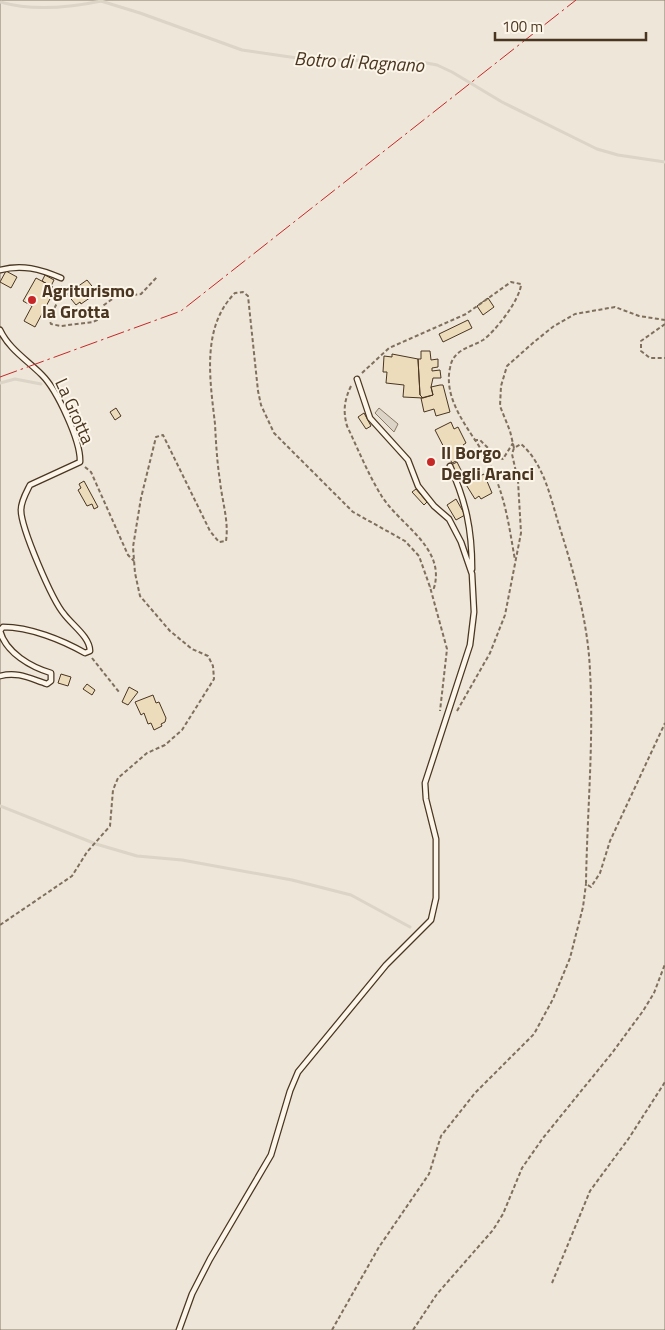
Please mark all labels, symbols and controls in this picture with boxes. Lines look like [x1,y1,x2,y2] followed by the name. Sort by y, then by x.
[495,10,646,42] scale bar
[502,15,543,38] text: 100 m
[293,43,425,79] water label: Botro di Ragnano
[42,277,135,325] place label: Agriturismo la Grotta
[26,294,38,306] marker: Agriturismo la Grotta
[48,374,102,448] street label: La Grotta
[441,439,534,487] place label: Il Borgo Degli Aranci
[425,456,437,468] marker: Il Borgo Degli Aranci

